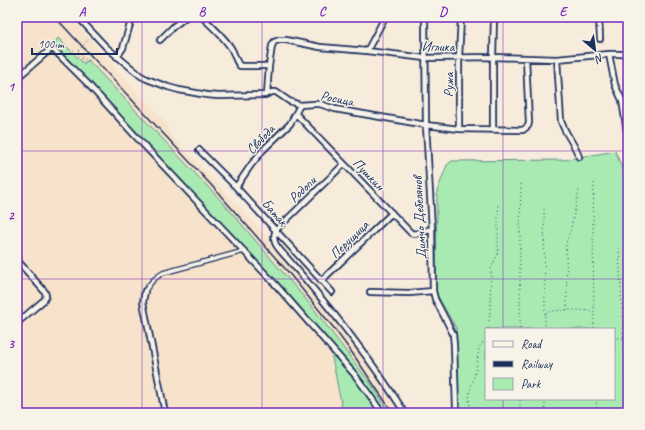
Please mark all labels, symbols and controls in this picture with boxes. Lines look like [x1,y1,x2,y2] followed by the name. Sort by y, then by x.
[79,4,87,20] text: A
[199,4,207,20] text: B
[319,4,327,20] text: C
[439,4,448,20] text: D
[560,4,569,20] text: E
[32,30,117,56] scale bar
[575,30,615,70] north arrow
[38,36,65,52] text: 100 m
[421,38,456,55] street label: Иглика
[592,51,606,68] text: N
[440,71,457,97] street label: Ружа
[8,79,16,95] text: 1
[319,87,356,110] street label: Росица
[242,120,279,158] street label: Свобода
[349,155,389,195] street label: Пушкин
[285,171,321,206] street label: Родопи
[409,173,430,260] street label: Димчо Дебелянов
[258,195,293,231] street label: Батак
[8,208,15,224] text: 2
[326,216,373,262] street label: Перущица
[485,328,615,400] legend
[8,336,15,352] text: 3
[521,336,543,352] text: Road
[521,356,553,372] text: Railway
[521,376,542,392] text: Park

